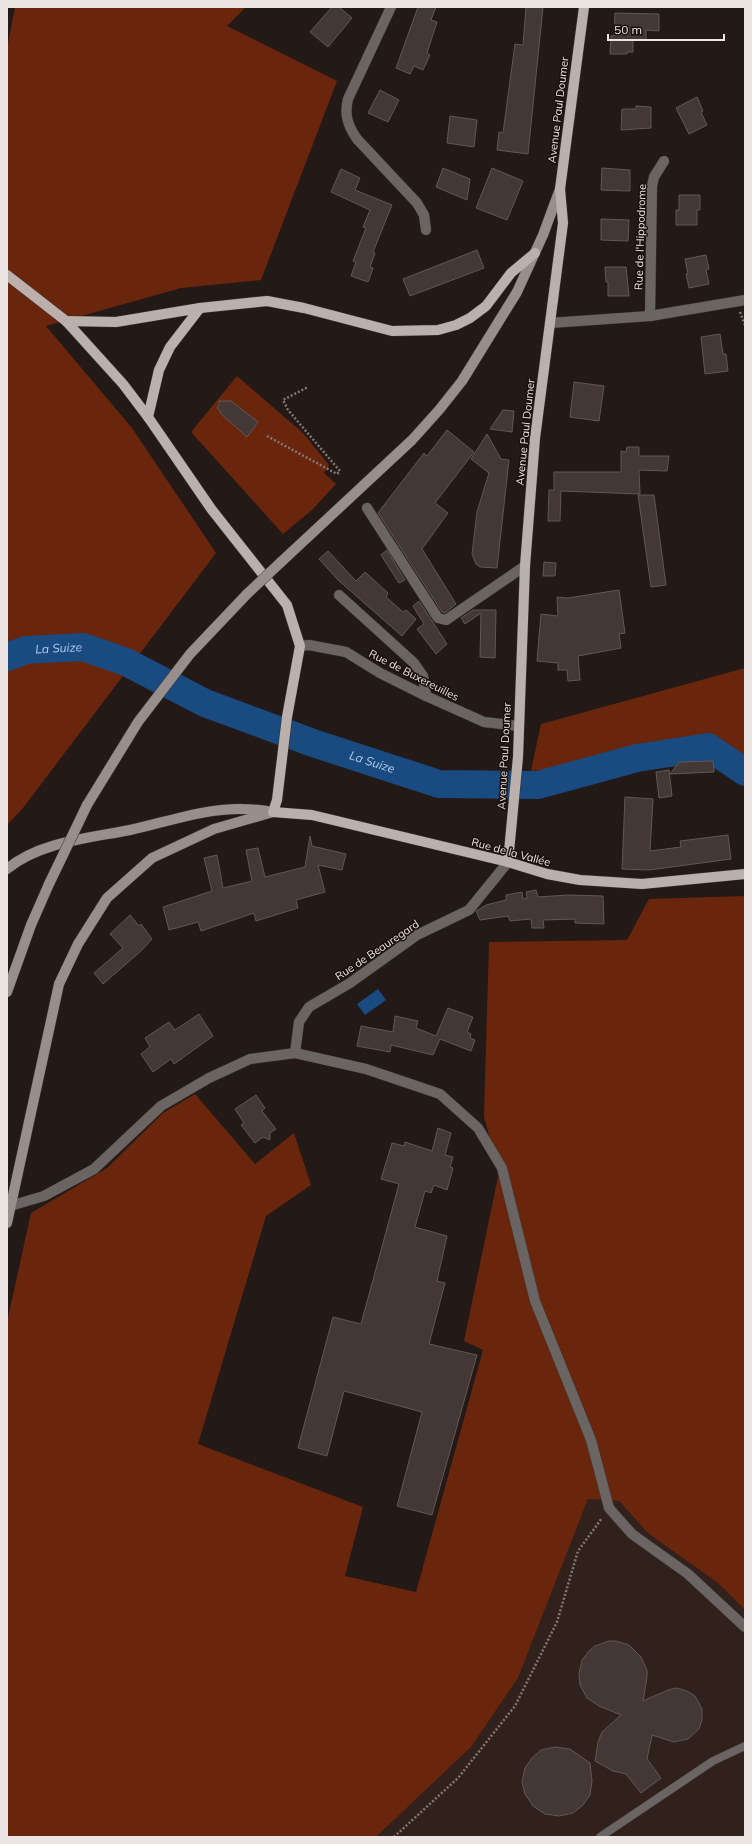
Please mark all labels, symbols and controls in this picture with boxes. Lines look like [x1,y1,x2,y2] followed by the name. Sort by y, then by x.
[608,16,724,42] scale bar
[614,22,642,37] text: 50 m
[545,56,571,164] street label: Avenue Paul Doumer
[631,184,649,290] street label: Rue de l'Hippodrome
[512,378,538,486] street label: Avenue Paul Doumer
[35,639,83,656] water label: La Suize
[367,646,461,704] street label: Rue de Buxereuilles
[494,702,514,810] street label: Avenue Paul Doumer
[347,747,397,776] water label: La Suize
[470,835,552,869] street label: Rue de la Vallée
[332,917,422,983] street label: Rue de Beauregard

